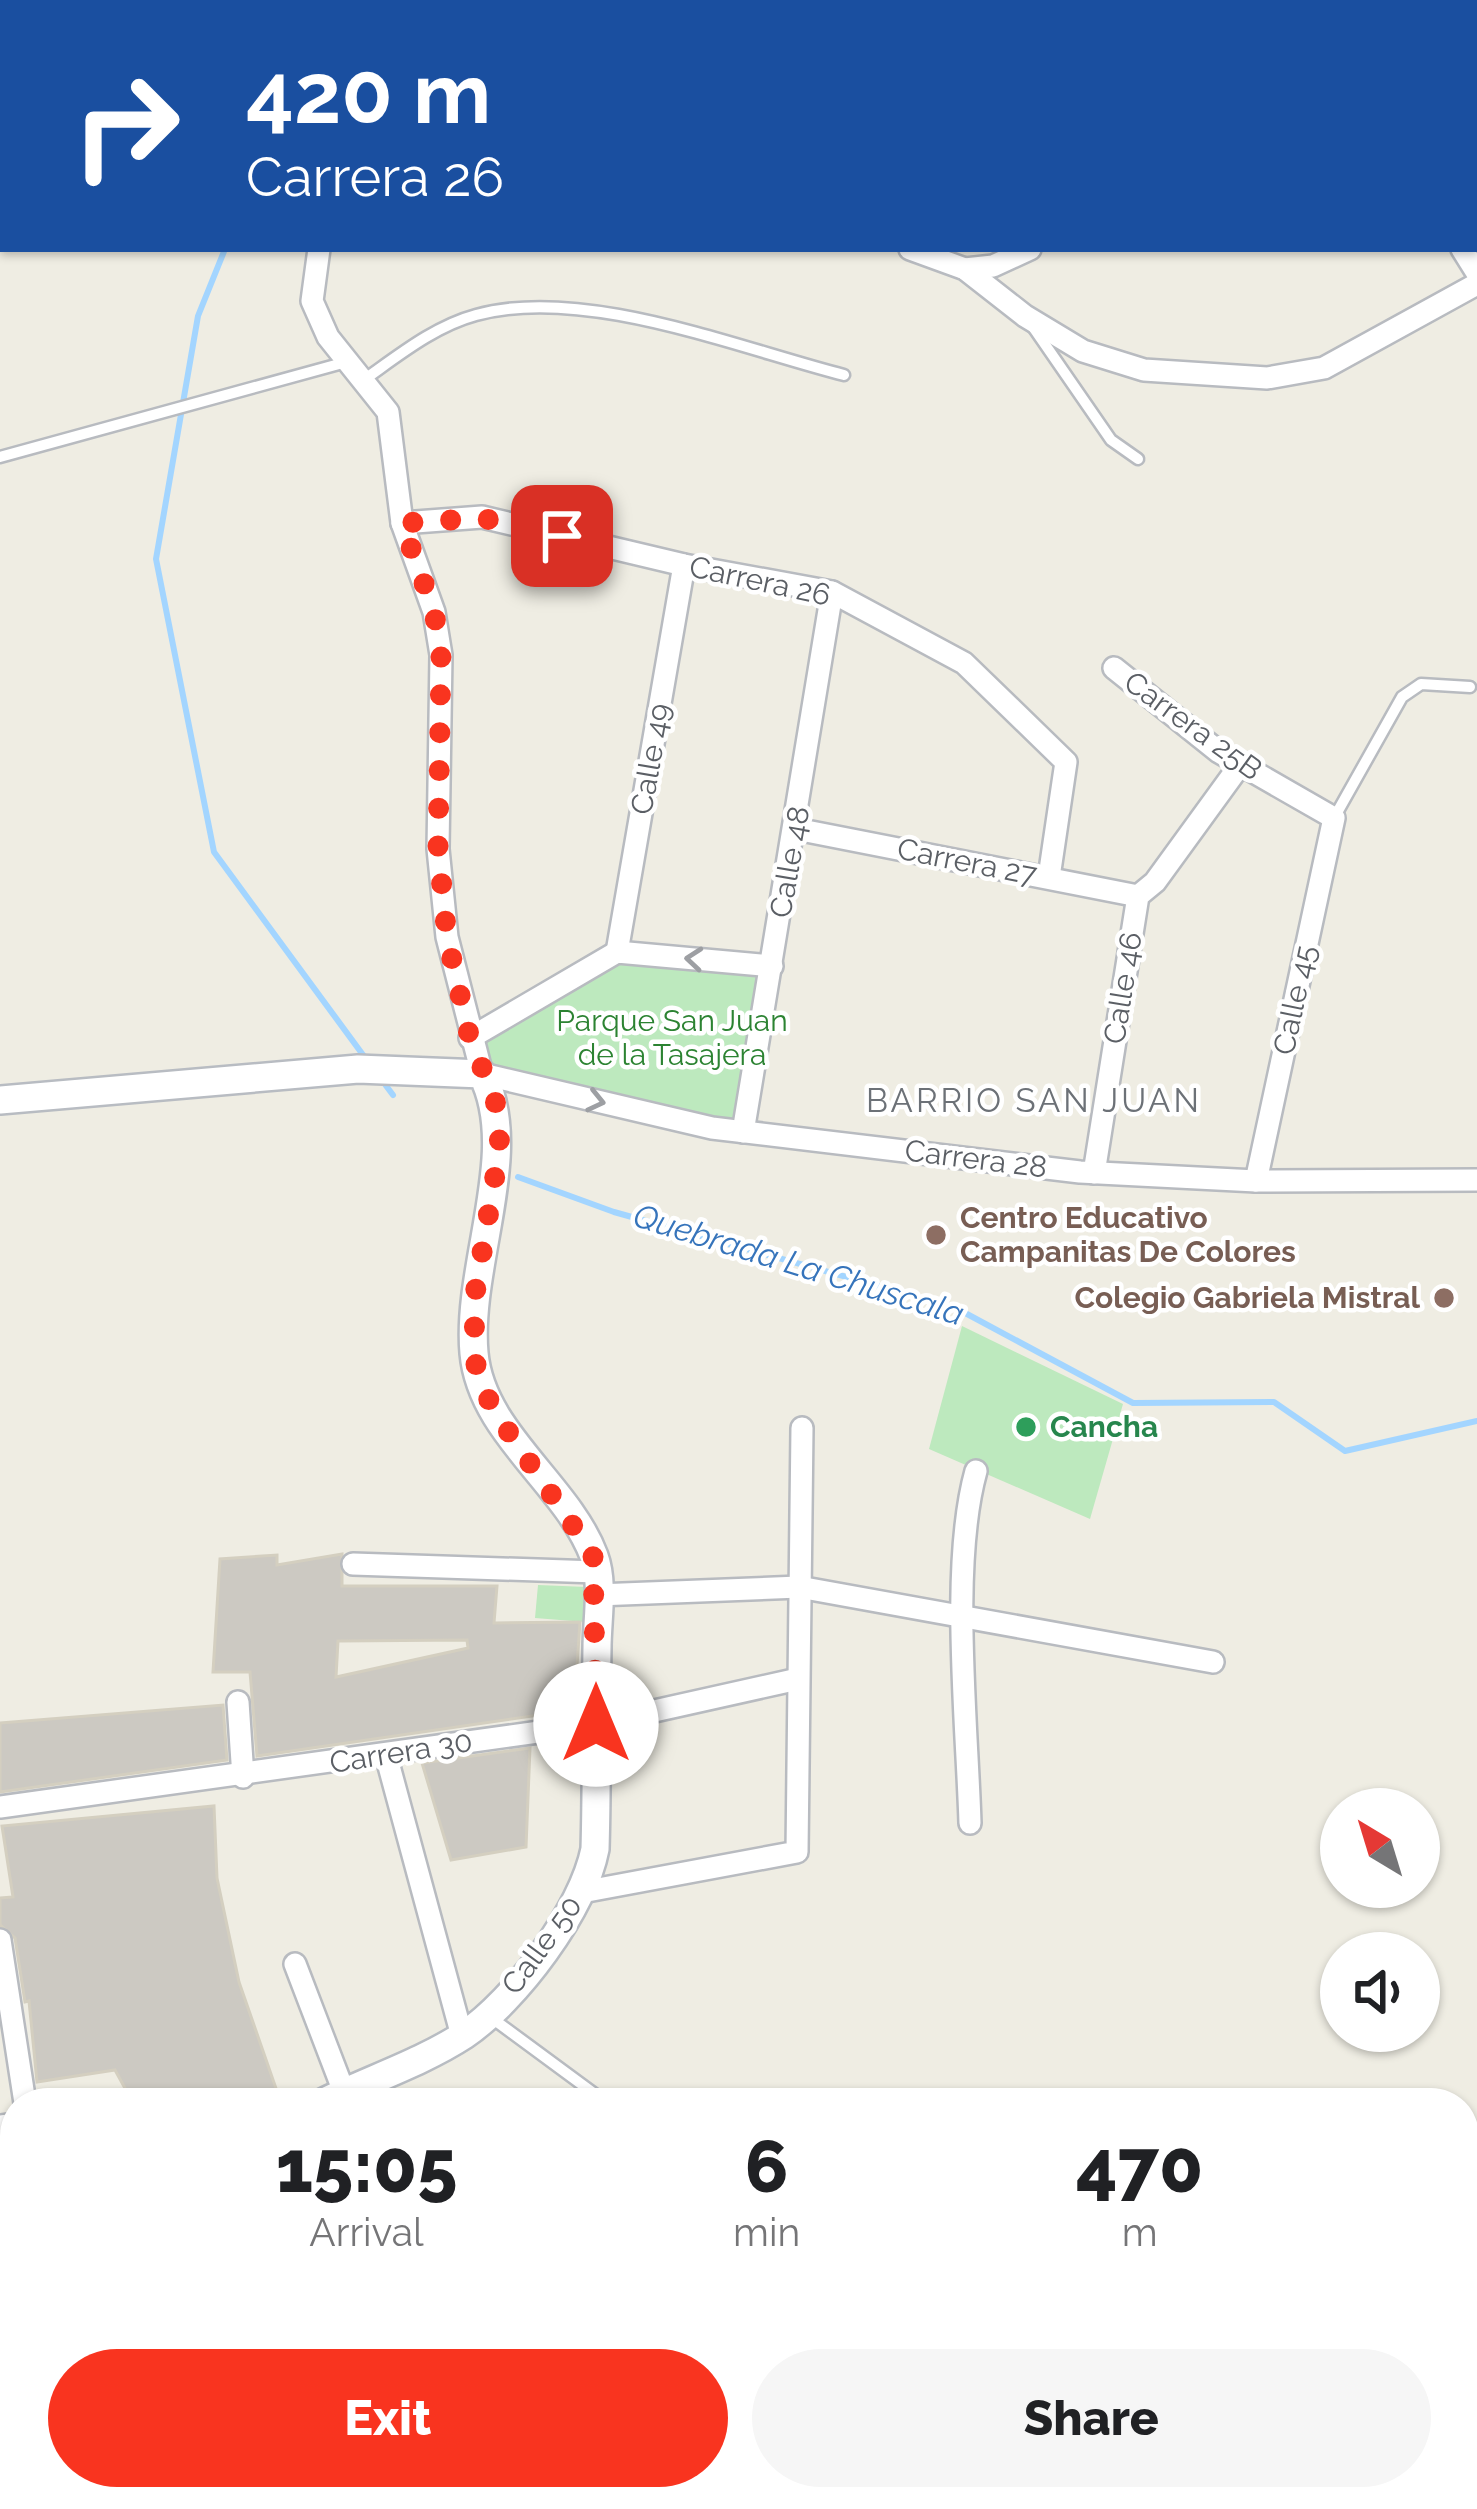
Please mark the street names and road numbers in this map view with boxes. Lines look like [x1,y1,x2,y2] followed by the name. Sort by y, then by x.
[686,548,834,613] street label: Carrera 26
[1118,664,1269,787] street label: Carrera 25B
[624,700,678,817] street label: Calle 49
[762,803,817,920] street label: Calle 48
[894,831,1040,892] street label: Carrera 27
[1096,929,1149,1046] street label: Calle 46
[1266,942,1323,1058] street label: Calle 45
[903,1132,1049,1185] street label: Carrera 28
[327,1723,475,1780] street label: Carrera 30
[494,1889,589,2001] street label: Calle 50

